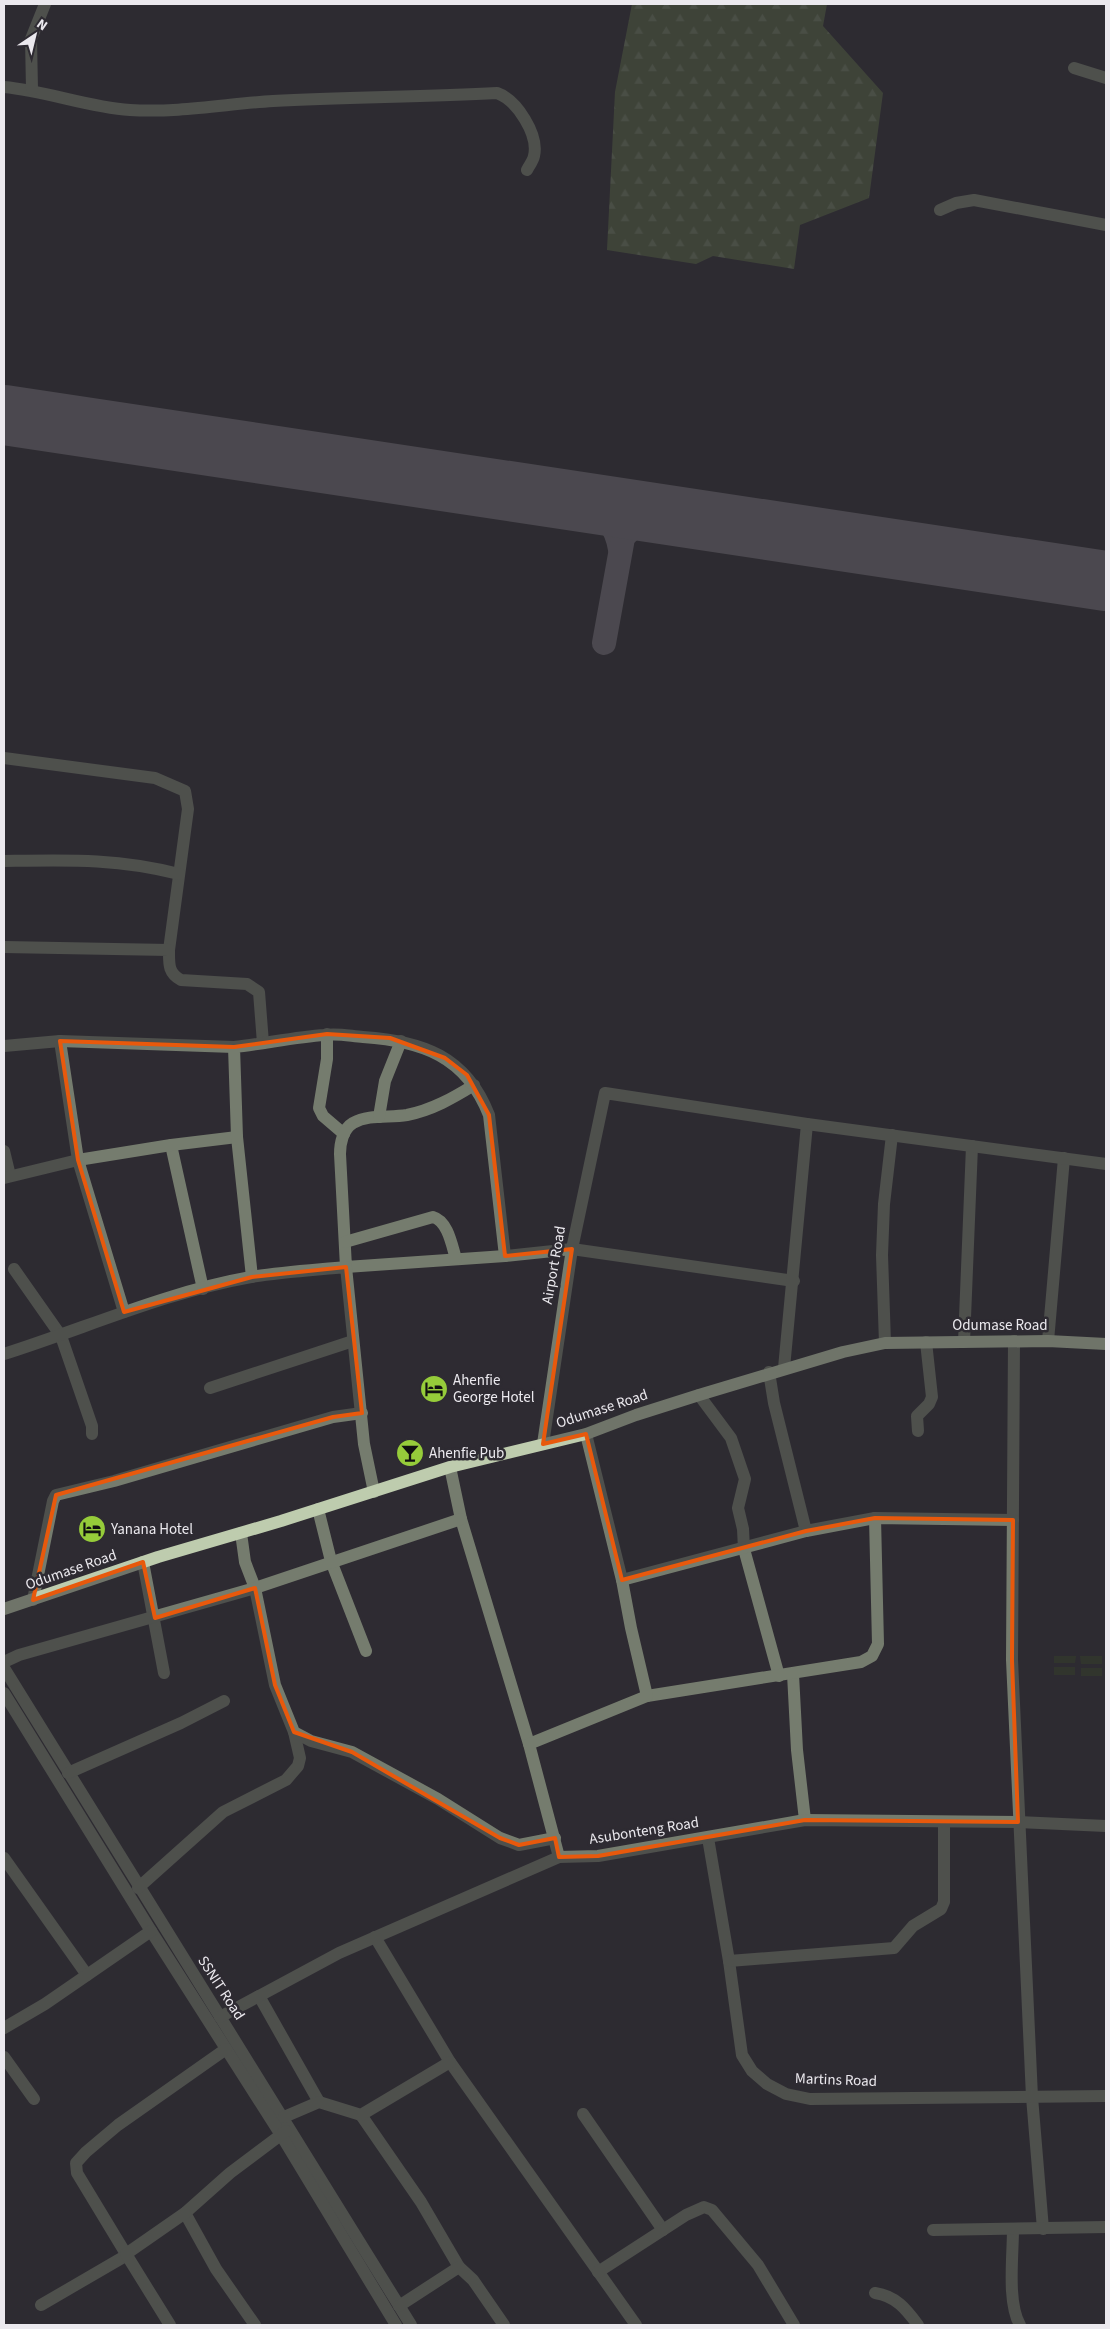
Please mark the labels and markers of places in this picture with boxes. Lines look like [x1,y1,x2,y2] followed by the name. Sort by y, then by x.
[453,1370,535,1408] place label: Ahenfie George Hotel
[419,1374,449,1404] hotel icon: Ahenfie George Hotel
[395,1438,425,1468] bar icon: Ahenfie Pub
[429,1443,504,1464] place label: Ahenfie Pub
[77,1514,107,1544] hotel icon: Yanana Hotel
[110,1519,193,1540] place label: Yanana Hotel

